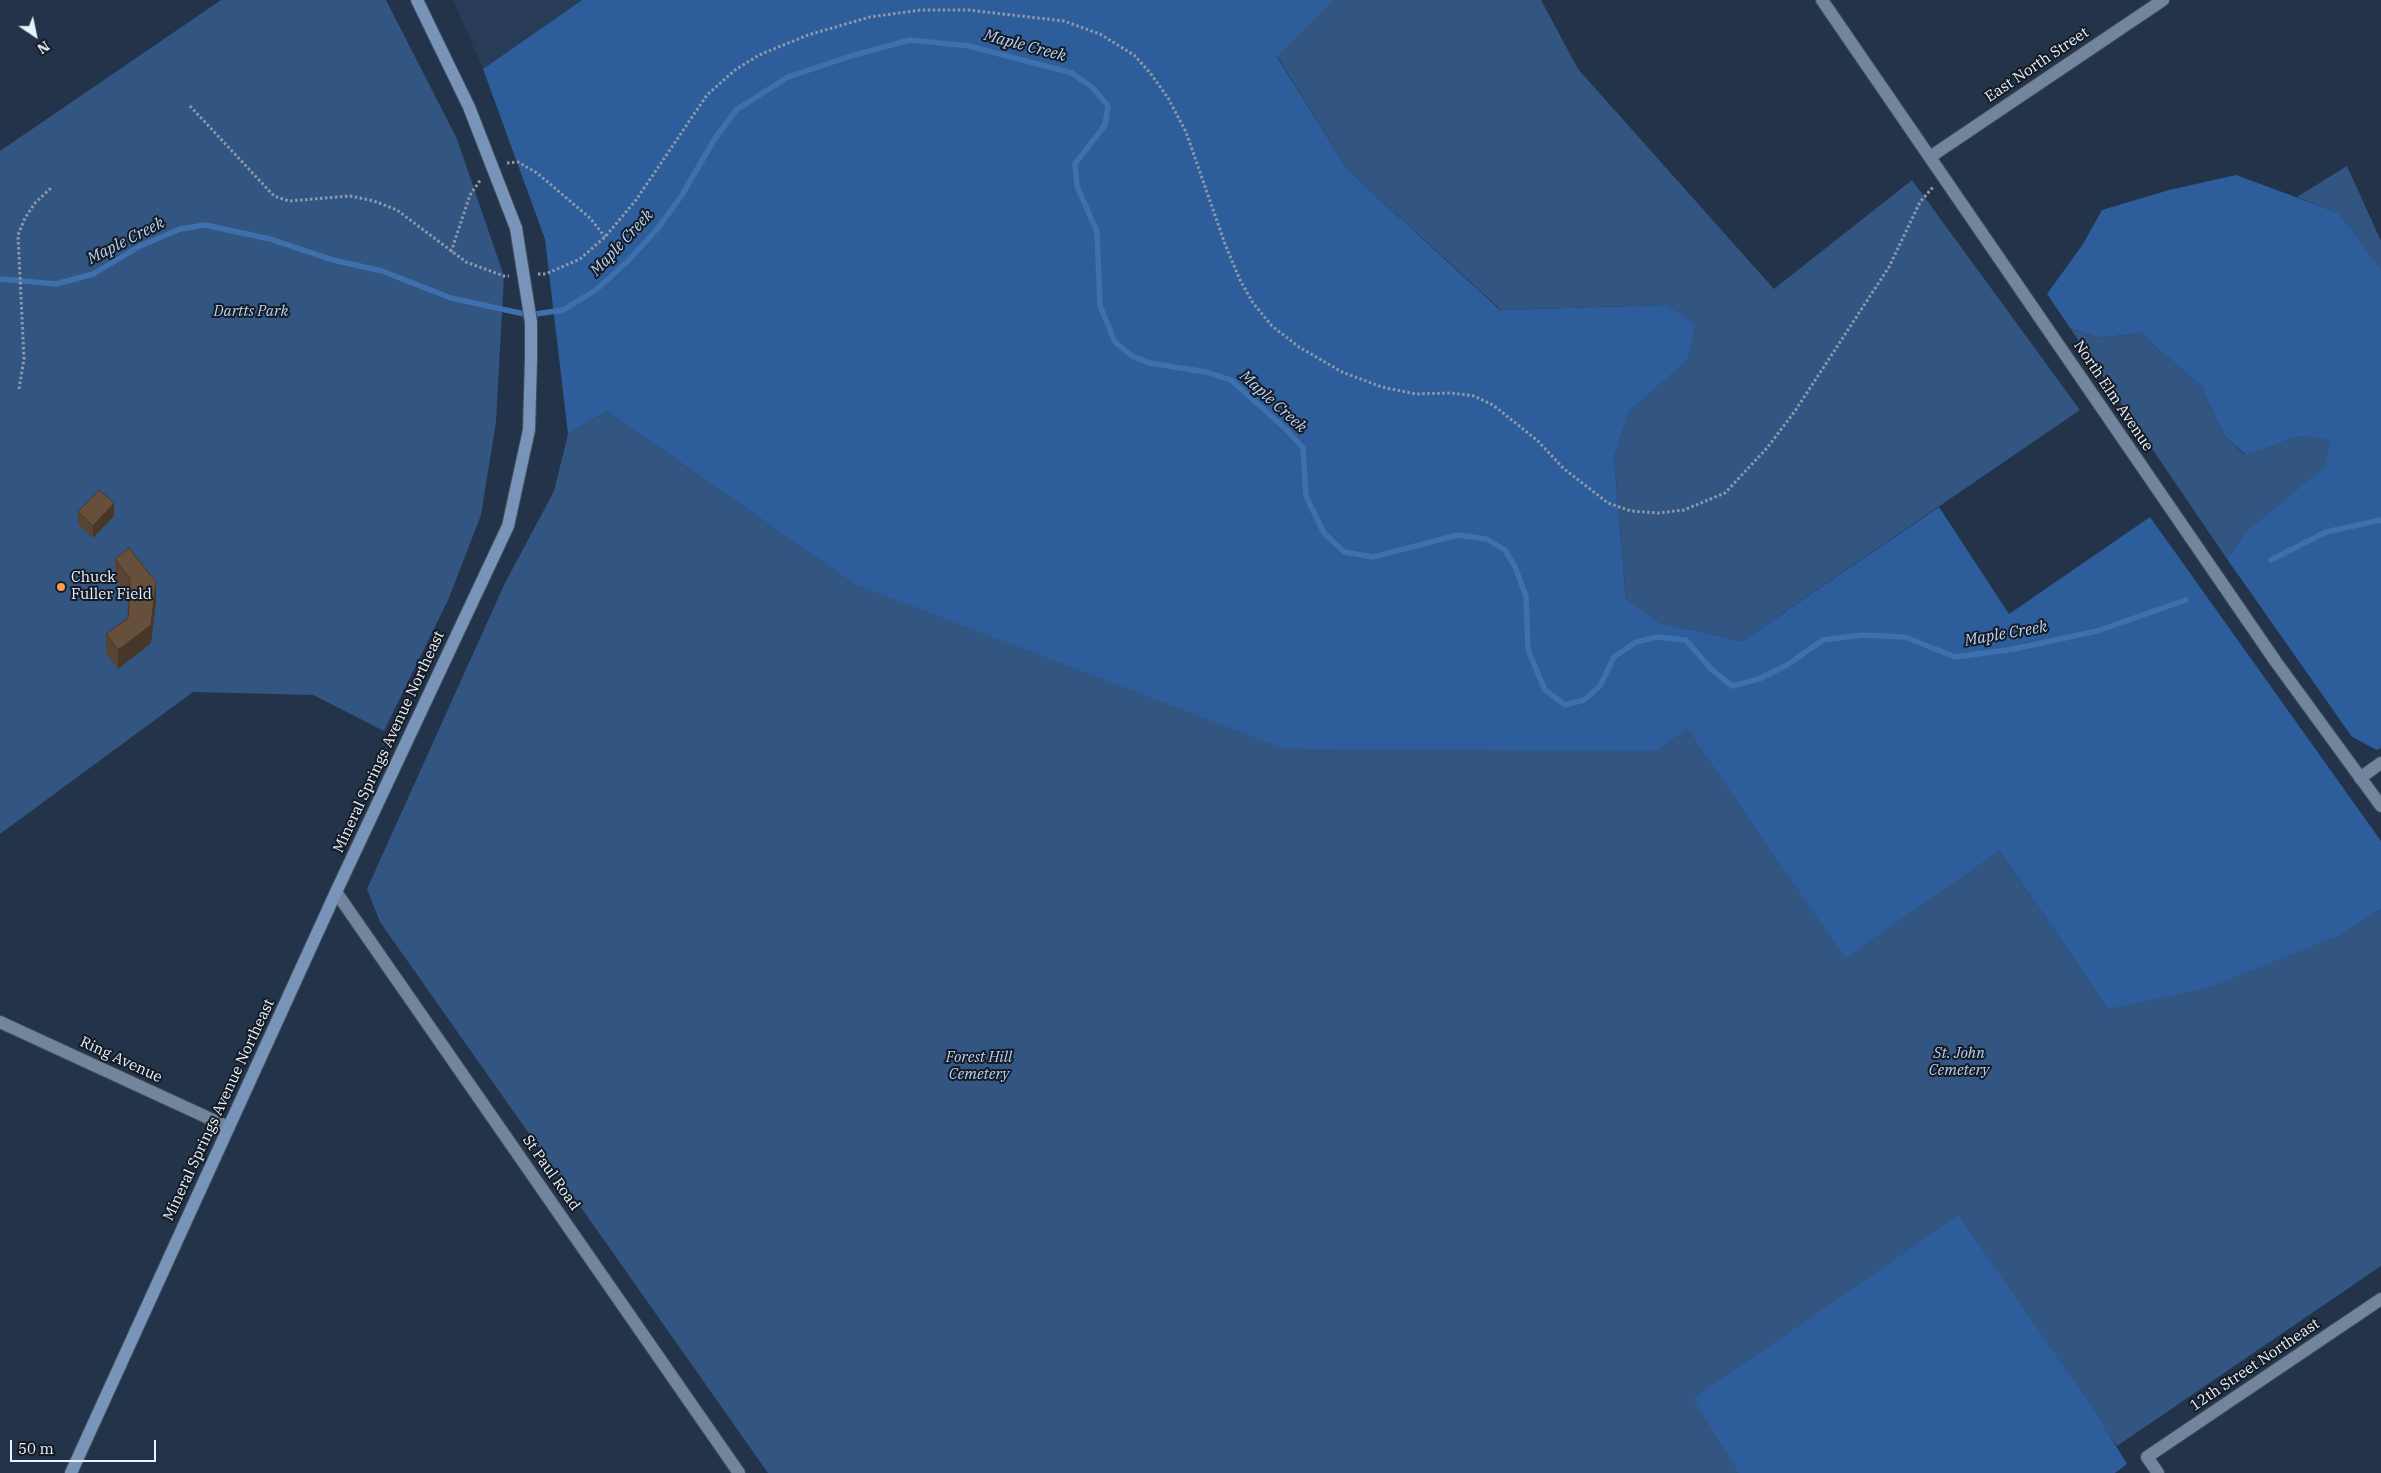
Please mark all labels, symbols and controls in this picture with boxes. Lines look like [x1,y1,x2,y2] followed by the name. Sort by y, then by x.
[10,10,60,60] north arrow
[1982,24,2092,106] street label: East North Street
[982,26,1068,66] water label: Maple Creek
[34,37,53,58] text: N
[586,206,658,280] water label: Maple Creek
[84,213,168,269] water label: Maple Creek
[214,303,288,321] park label: Dartts Park
[2069,337,2157,455] street label: North Elm Avenue
[1235,367,1311,437] water label: Maple Creek
[71,569,152,604] place label: Chuck Fuller Field
[55,581,67,593] marker: Chuck Fuller Field
[1963,617,2049,651] water label: Maple Creek
[330,628,448,856] street label: Mineral Springs Avenue Northeast
[160,996,278,1224] street label: Mineral Springs Avenue Northeast
[77,1033,165,1087] street label: Ring Avenue
[1929,1045,1989,1080] park label: St. John Cemetery
[946,1049,1012,1084] park label: Forest Hill Cemetery
[518,1132,584,1214] street label: St Paul Road
[2187,1315,2323,1415] street label: 12th Street Northeast
[12,1430,159,1462] scale bar
[18,1439,54,1458] text: 50 m

